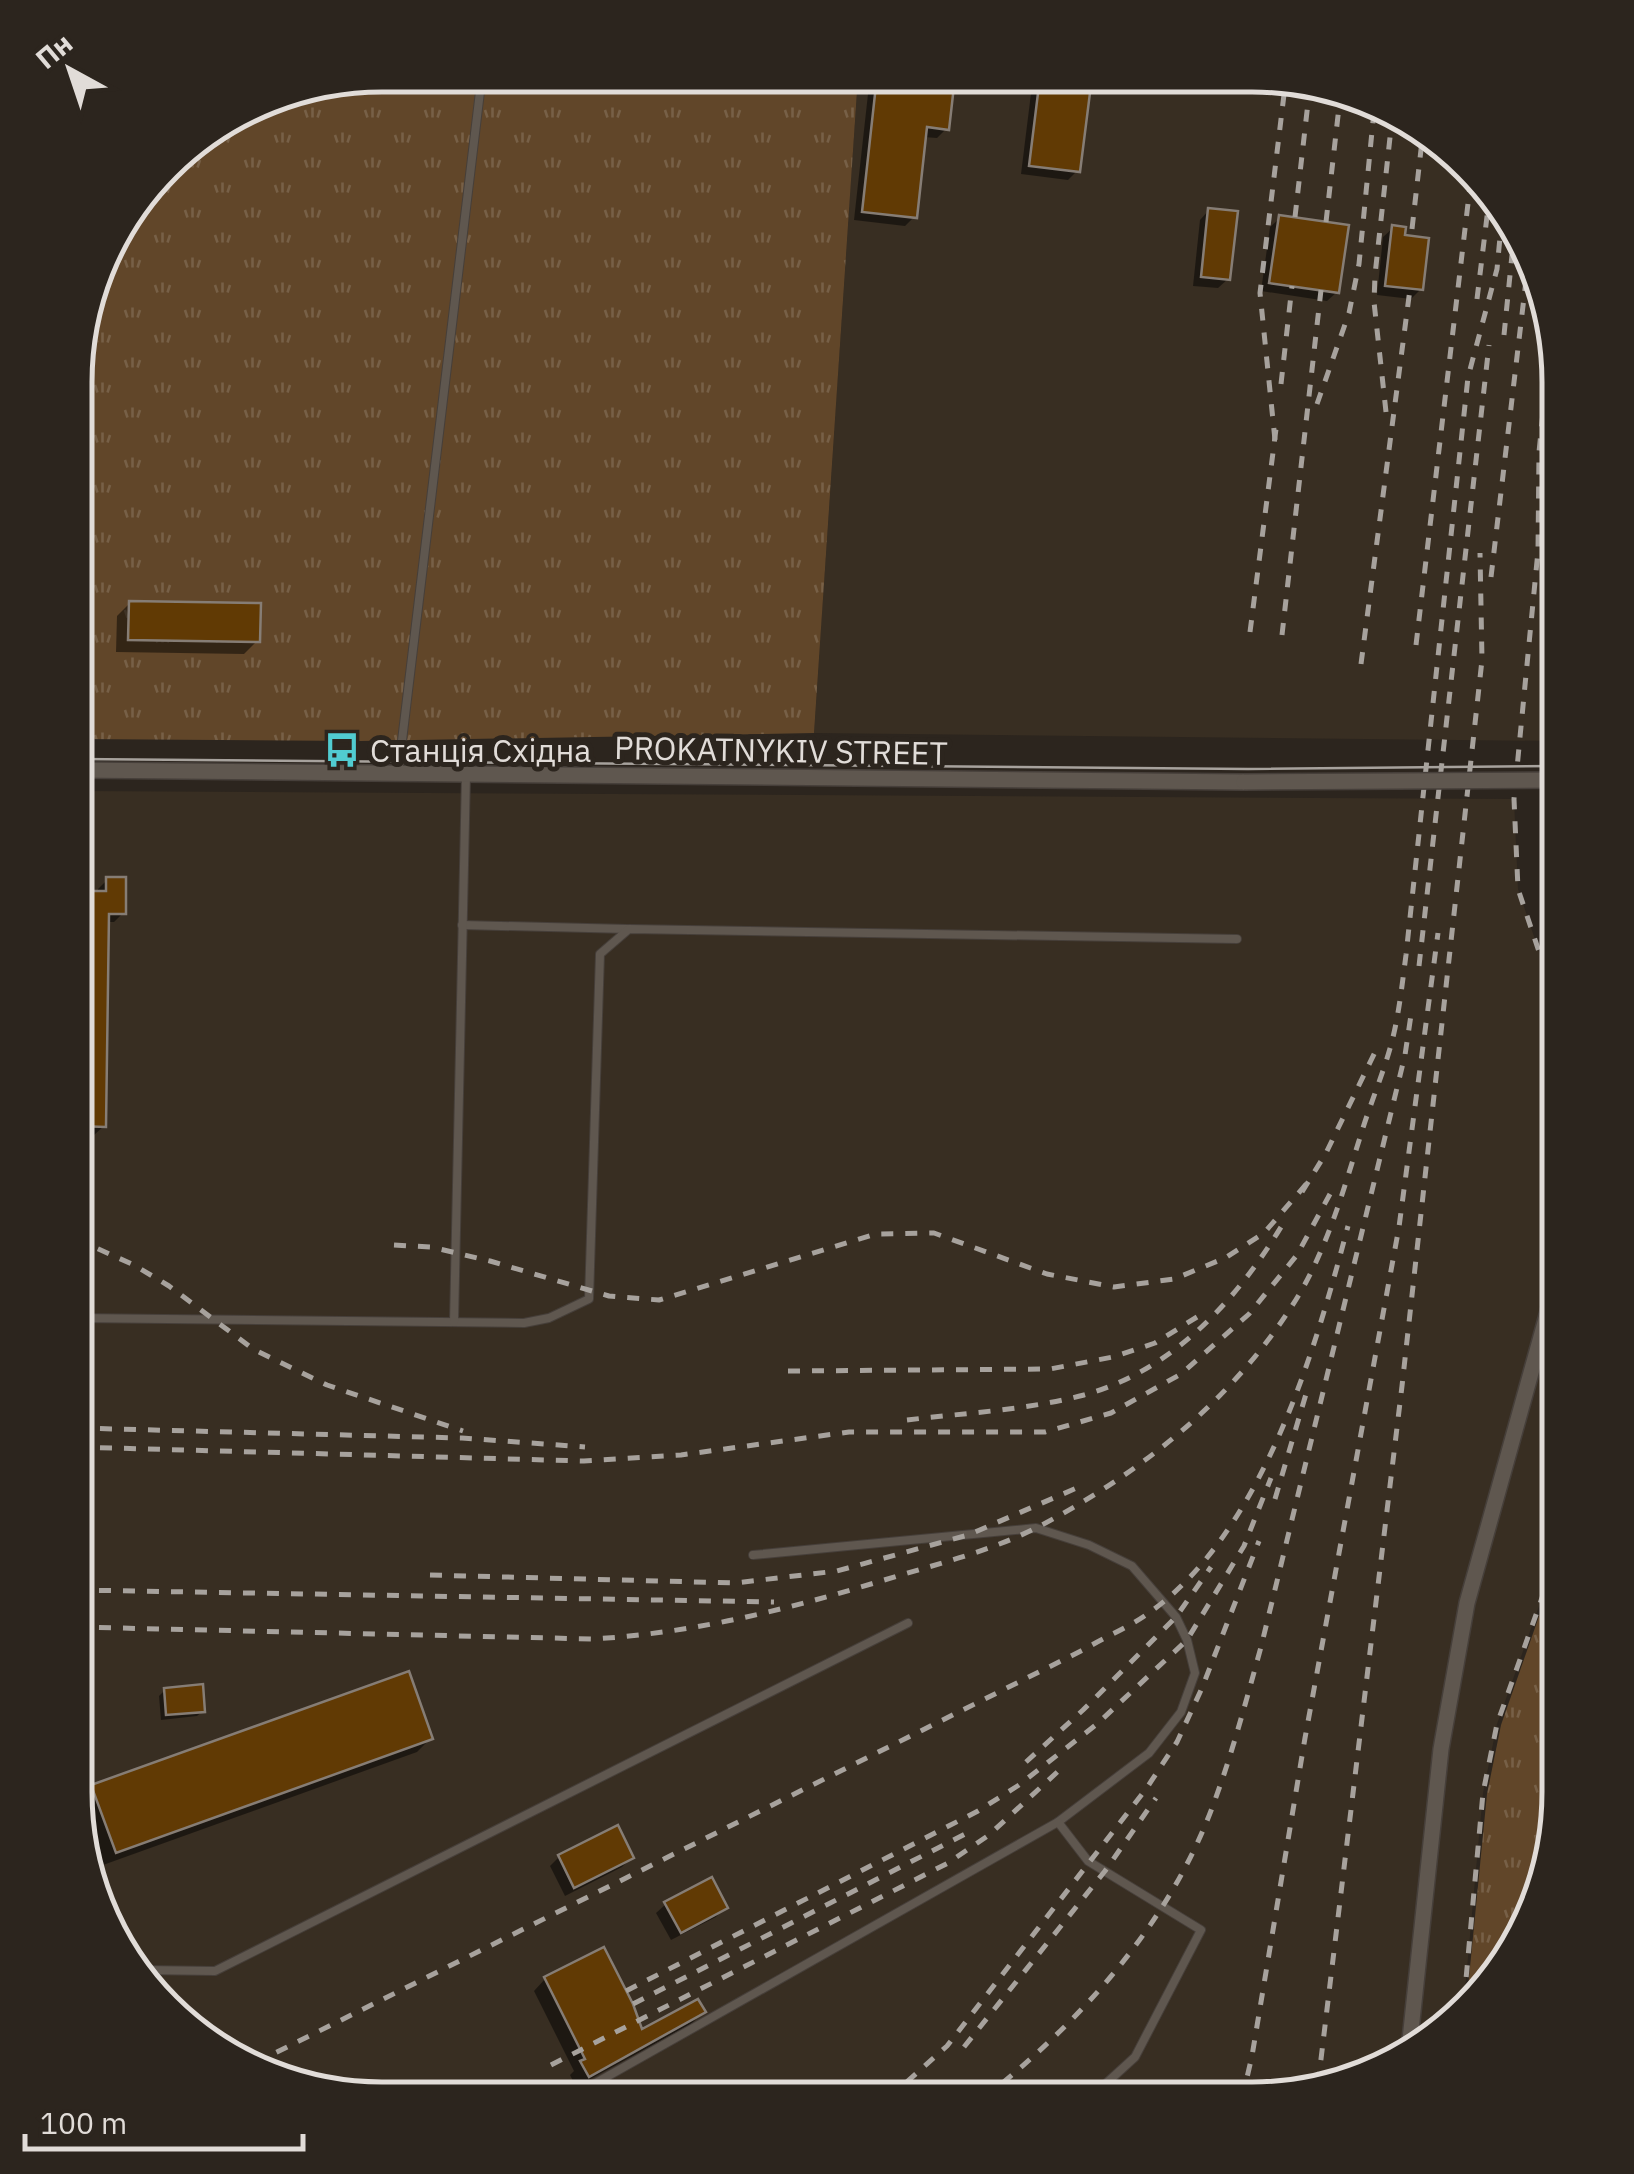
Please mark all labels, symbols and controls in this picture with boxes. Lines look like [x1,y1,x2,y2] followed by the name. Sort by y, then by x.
[20,20,120,120] north arrow
[28,24,80,77] text: Пн
[614,726,948,774] street label: PROKATNYKIV STREET
[370,729,591,771] place label: Станція Східна
[323,731,361,769] bus stop icon: Станція Східна
[25,2089,302,2151] scale bar
[40,2103,127,2142] text: 100 m

